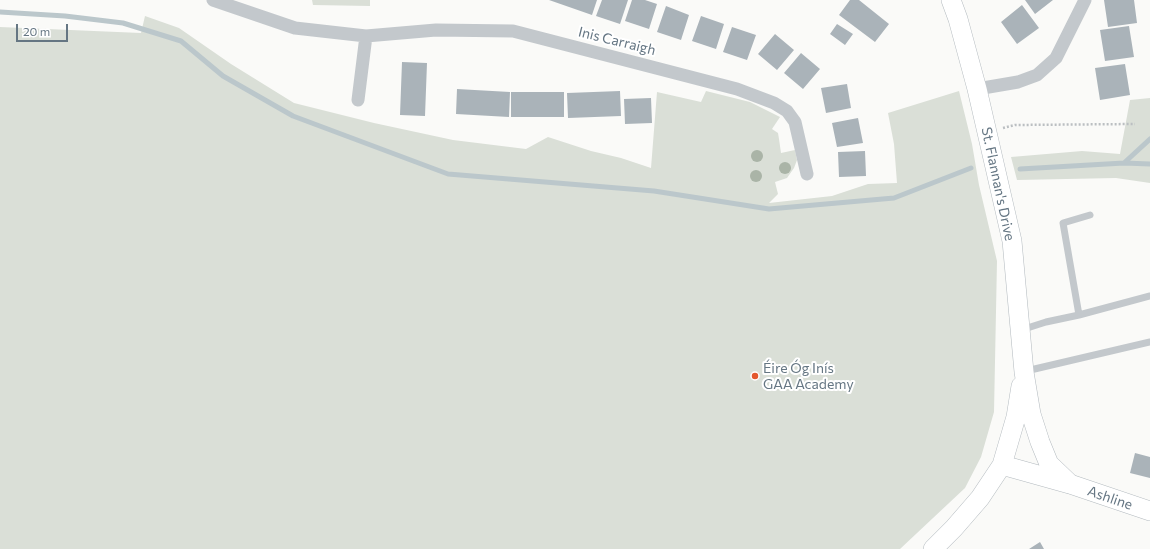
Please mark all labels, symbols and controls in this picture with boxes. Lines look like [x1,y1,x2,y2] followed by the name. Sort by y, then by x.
[18,16,70,42] scale bar
[577,23,657,59] street label: Inis Carraigh
[23,24,50,38] text: 20 m
[978,126,1018,242] street label: St. Flannan's Drive
[763,360,854,392] place label: Éire Óg Inís GAA Academy
[750,371,760,381] marker: Éire Óg Inís GAA Academy
[1085,482,1135,514] street label: Ashline

